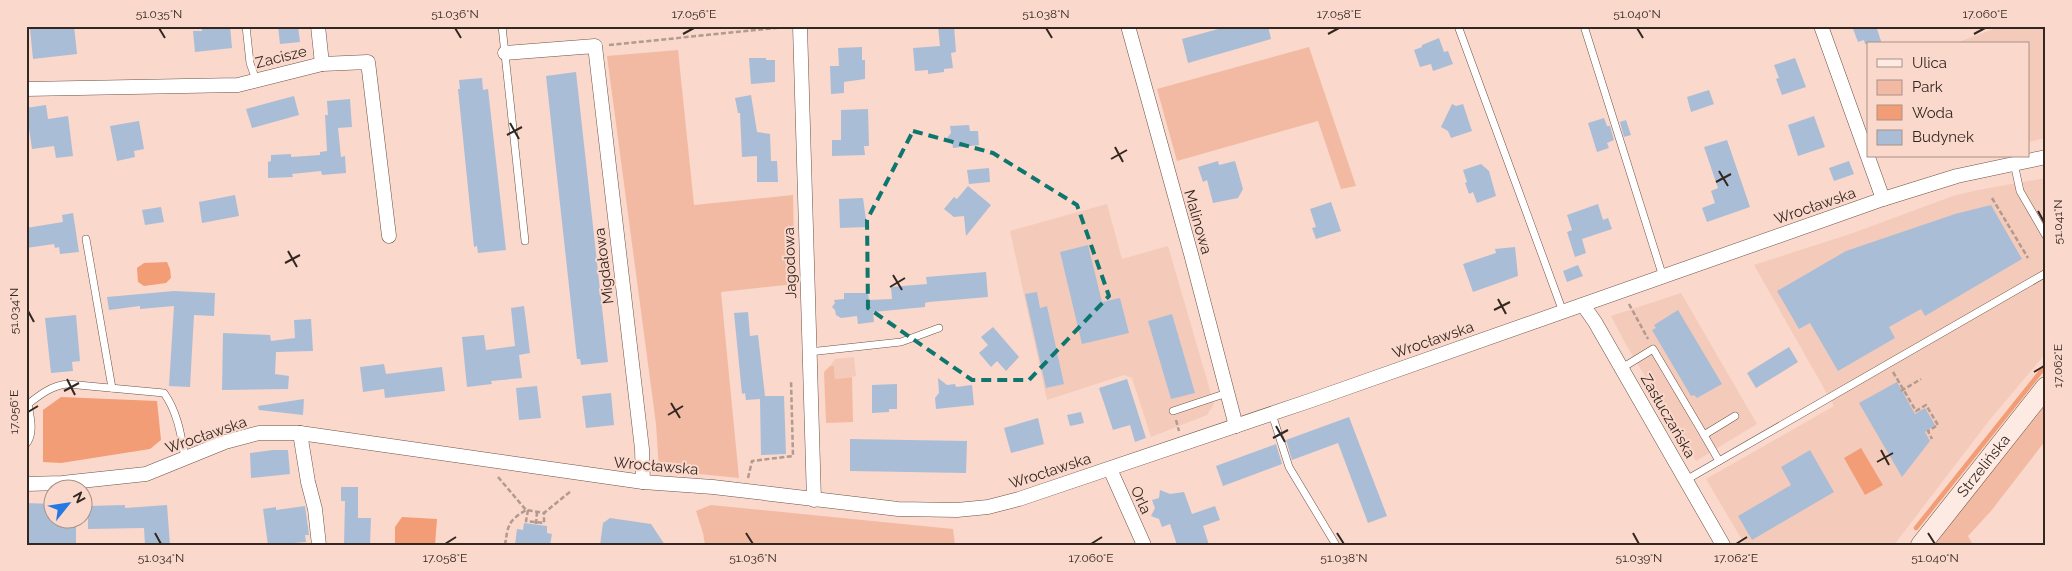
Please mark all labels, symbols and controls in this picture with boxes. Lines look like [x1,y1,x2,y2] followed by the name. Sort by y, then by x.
[136,7,182,21] text: 51.035°N
[431,7,479,21] text: 51.036°N
[672,7,716,21] text: 17.056°E
[1022,7,1070,21] text: 51.038°N
[1317,7,1361,21] text: 17.058°E
[1613,7,1661,21] text: 51.040°N
[1962,7,2008,21] text: 17.060°E
[253,42,309,72] street label: Zacisze
[1867,42,2030,158] legend
[1912,54,1947,72] text: Ulica
[1912,78,1943,96] text: Park
[1912,104,1953,122] text: Woda
[1912,128,1974,146] text: Budynek
[1772,184,1858,228] street label: Wrocławska
[1180,188,1216,256] street label: Malinowa
[2051,199,2065,245] text: 51.041°N
[590,227,618,305] street label: Migdałowa
[780,227,800,299] street label: Jagodowa
[7,288,21,334] text: 51.034°N
[1390,318,1476,362] street label: Wrocławska
[2051,344,2065,388] text: 17.062°E
[1637,371,1699,461] street label: Zasłuczańska
[7,390,21,434] text: 17.056°E
[163,413,249,457] street label: Wrocławska
[1953,431,2014,501] street label: Strzelińska
[1007,449,1093,493] street label: Wrocławska
[613,453,699,479] street label: Wrocławska
[42,478,92,528] north arrow
[1127,483,1155,517] street label: Orla
[70,489,89,506] text: N
[138,551,184,565] text: 51.034°N
[423,551,467,565] text: 17.058°E
[729,551,777,565] text: 51.036°N
[1068,551,1114,565] text: 17.060°E
[1320,551,1368,565] text: 51.038°N
[1616,551,1662,565] text: 51.039°N
[1714,551,1758,565] text: 17.062°E
[1911,551,1959,565] text: 51.040°N

